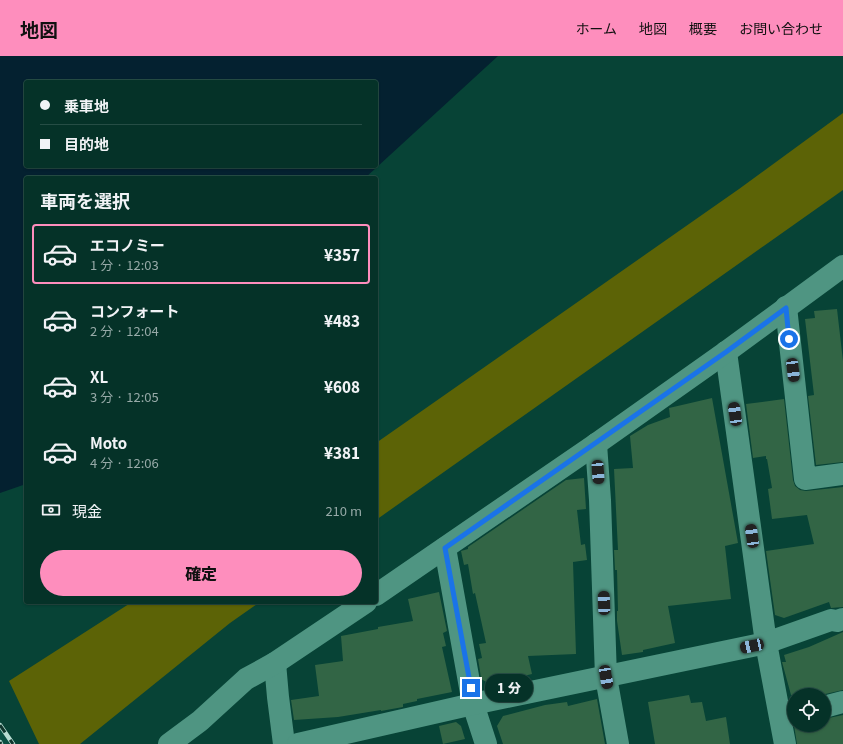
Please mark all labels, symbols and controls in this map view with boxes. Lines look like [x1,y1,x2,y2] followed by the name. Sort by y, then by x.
[20,15,58,42] text: 地図
[575,18,617,38] text: ホーム
[639,18,667,38] text: 地図
[689,18,717,38] text: 概要
[739,18,823,38] text: お問い合わせ
[64,95,109,116] text: 乗車地
[64,133,109,154] text: 目的地
[40,187,130,213] text: 車両を選択
[90,234,165,255] text: エコノミー
[42,236,78,272] icon: car
[324,244,360,265] text: ¥357
[90,255,159,274] text: 1 分 · 12:03
[90,300,180,321] text: コンフォート
[42,302,78,338] icon: car
[324,310,360,331] text: ¥483
[90,321,159,340] text: 2 分 · 12:04
[780,330,798,348] route start
[786,357,800,383] car
[90,366,108,387] text: XL
[42,368,78,404] icon: car
[324,376,360,397] text: ¥608
[90,387,159,406] text: 3 分 · 12:05
[727,401,743,427] car
[90,432,127,453] text: Moto
[42,434,78,470] icon: car
[324,442,360,463] text: ¥381
[90,453,159,472] text: 4 分 · 12:06
[591,460,605,484] car
[40,499,62,521] icon: cash
[72,500,102,521] text: 現金
[325,501,362,520] text: 210 m
[744,523,760,549] car
[40,550,362,596] button: 確定
[598,591,610,615] car
[739,638,765,654] car
[598,664,614,690] car
[485,674,533,702] callout: 1 分
[497,678,521,697] text: 1 分
[462,679,480,697] route end
[787,688,831,732] map controls
[787,688,831,732] button: locate

